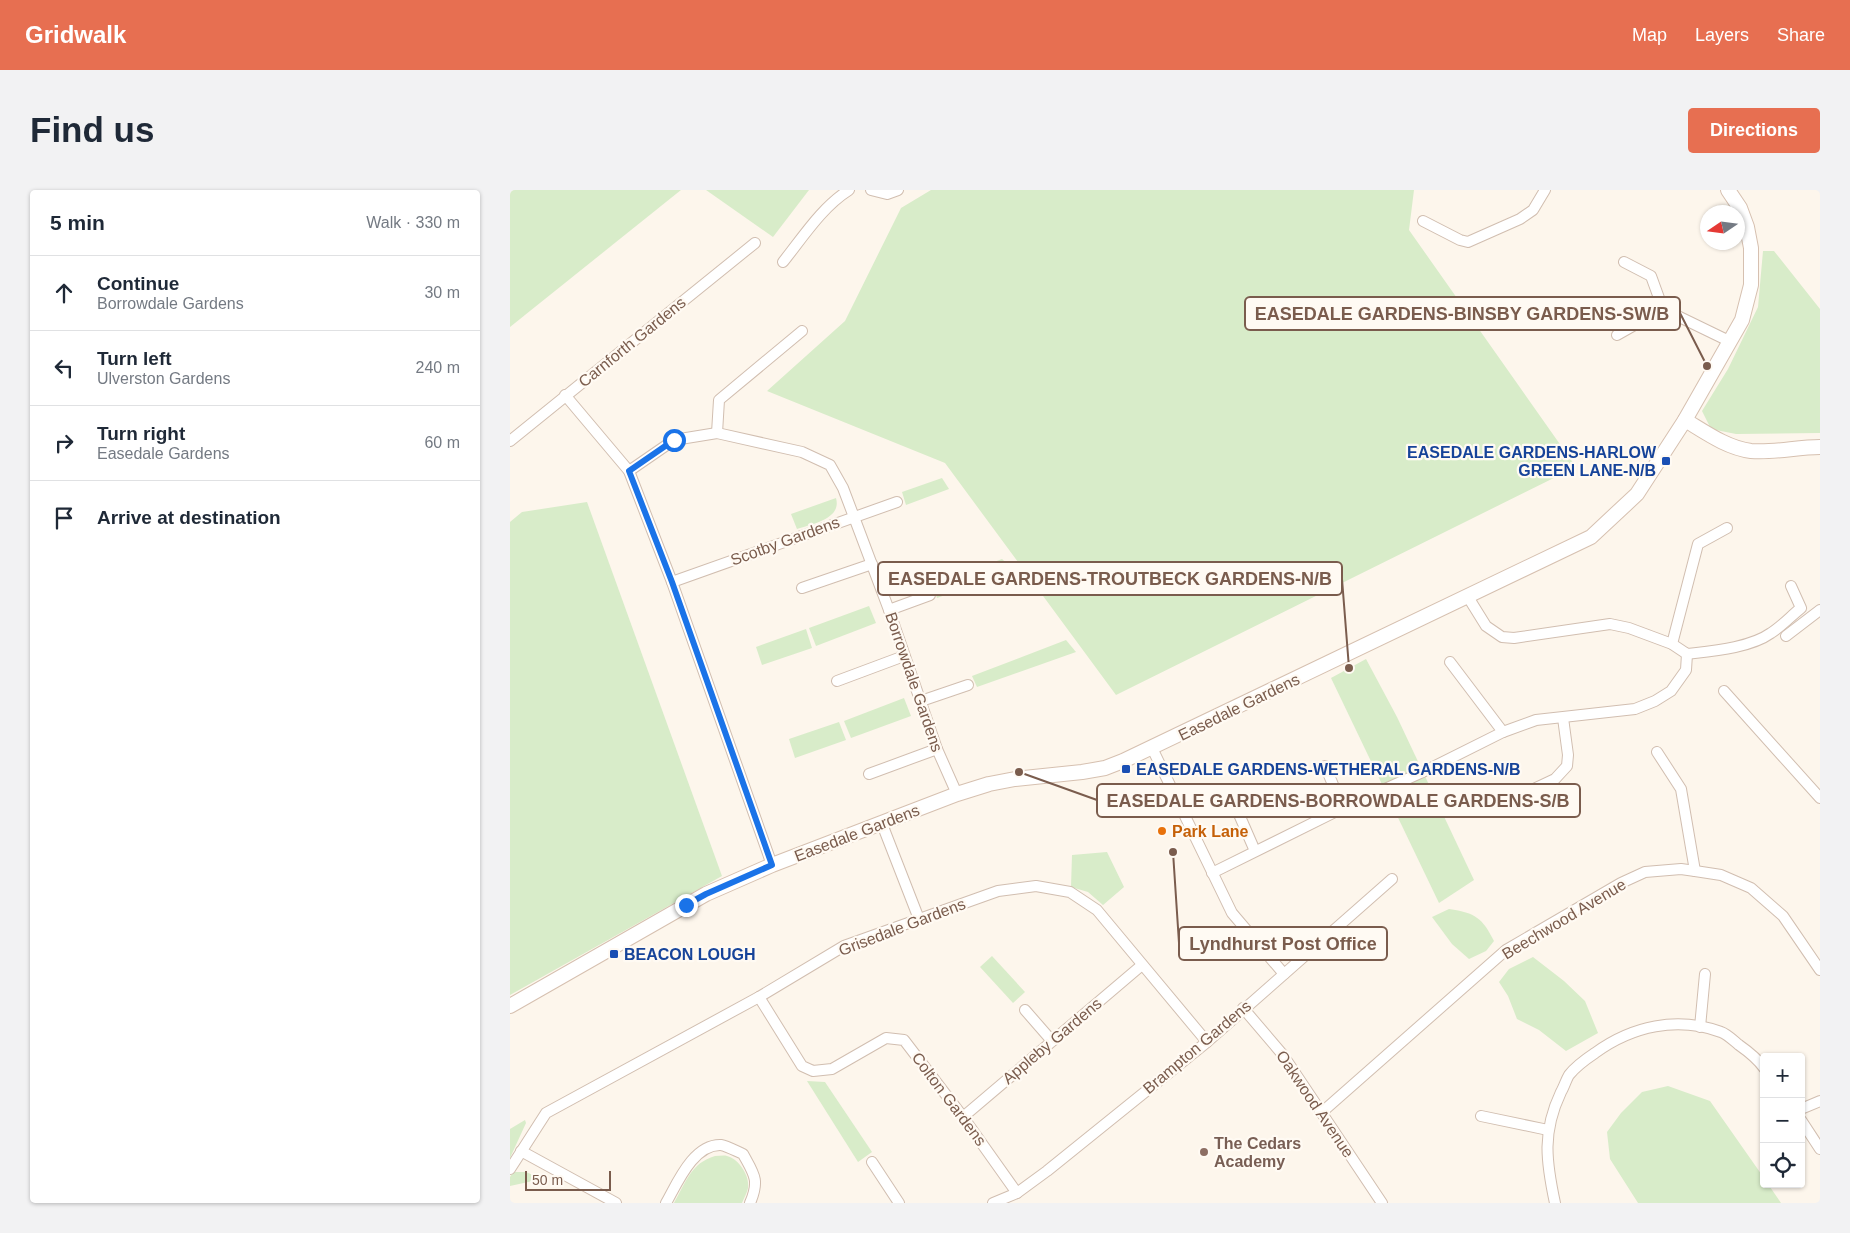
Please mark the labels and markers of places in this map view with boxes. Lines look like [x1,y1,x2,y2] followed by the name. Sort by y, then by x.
[1245,297,1680,330] callout: EASEDALE GARDENS-BINSBY GARDENS-SW/B
[1407,444,1657,479] place label: EASEDALE GARDENS-HARLOW GREEN LANE-N/B
[1660,455,1672,467] marker: EASEDALE GARDENS-HARLOW GREEN LANE-N/B
[878,562,1342,595] callout: EASEDALE GARDENS-TROUTBECK GARDENS-N/B
[1136,761,1521,778] place label: EASEDALE GARDENS-WETHERAL GARDENS-N/B
[1120,763,1132,775] marker: EASEDALE GARDENS-WETHERAL GARDENS-N/B
[1097,784,1580,817] callout: EASEDALE GARDENS-BORROWDALE GARDENS-S/B
[1172,823,1249,840] place label: Park Lane
[1156,825,1168,837] marker: Park Lane
[1179,927,1387,960] callout: Lyndhurst Post Office
[624,946,756,963] place label: BEACON LOUGH
[608,948,620,960] marker: BEACON LOUGH
[1214,1135,1301,1170] place label: The Cedars Academy
[1198,1146,1210,1158] marker: The Cedars Academy

